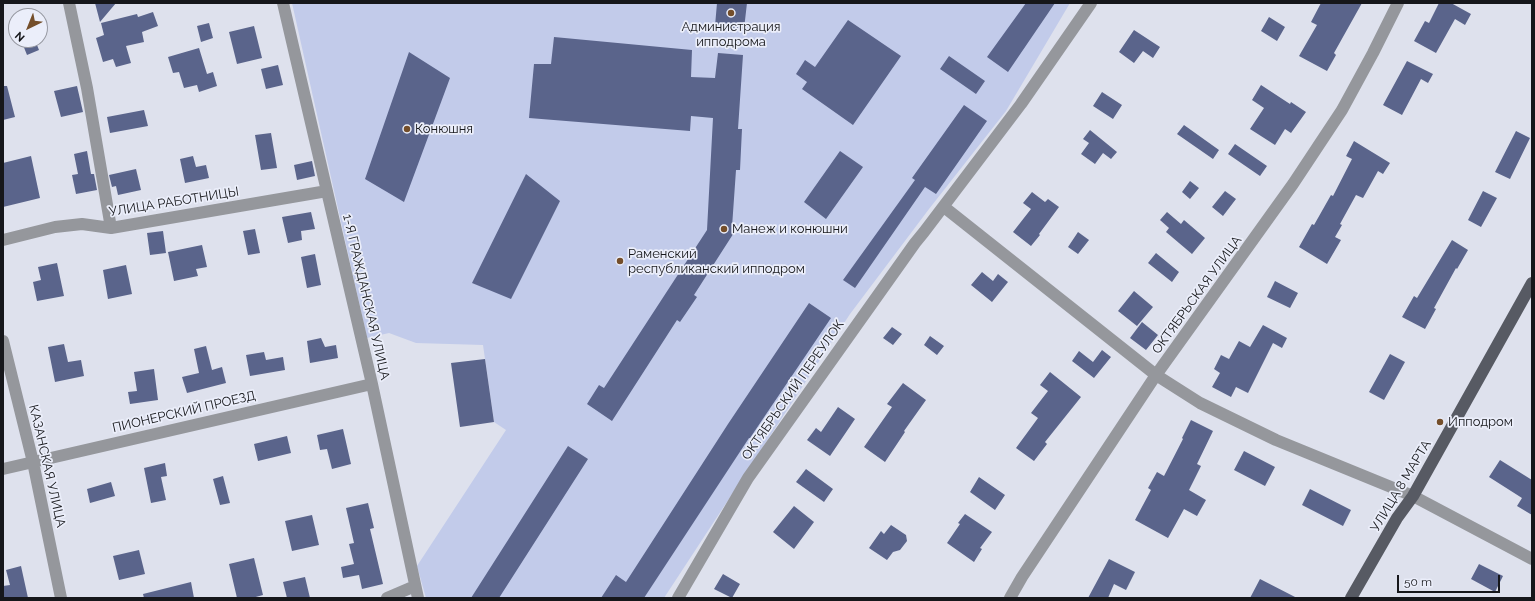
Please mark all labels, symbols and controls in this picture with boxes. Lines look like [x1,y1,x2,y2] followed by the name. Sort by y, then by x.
[8,8,48,48] north arrow
[726,8,736,18] marker: Администрация ипподрома
[682,19,780,50] place label: Администрация ипподрома
[13,29,28,44] text: N
[415,121,473,137] place label: Конюшня
[402,124,412,134] marker: Конюшня
[108,184,240,220] street label: УЛИЦА РАБОТНИЦЫ
[339,213,393,381] street label: 1-Я ГРАЖДАНСКАЯ УЛИЦА
[732,221,848,237] place label: Манеж и конюшни
[719,224,729,234] marker: Манеж и конюшни
[1149,233,1245,357] street label: ОКТЯБРЬСКАЯ УЛИЦА
[628,246,805,277] place label: Раменский республиканский ипподром
[615,256,625,266] marker: Раменский республиканский ипподром
[739,317,847,463] street label: ОКТЯБРЬСКИЙ ПЕРЕУЛОК
[111,388,257,436] street label: ПИОНЕРСКИЙ ПРОЕЗД
[25,403,69,529] street label: КАЗАНСКАЯ УЛИЦА
[1448,414,1513,430] place label: Ипподром
[1435,417,1445,427] marker: Ипподром
[1368,437,1434,535] street label: УЛИЦА 8 МАРТА
[1399,567,1502,593] scale bar
[1404,575,1432,589] text: 50 m

